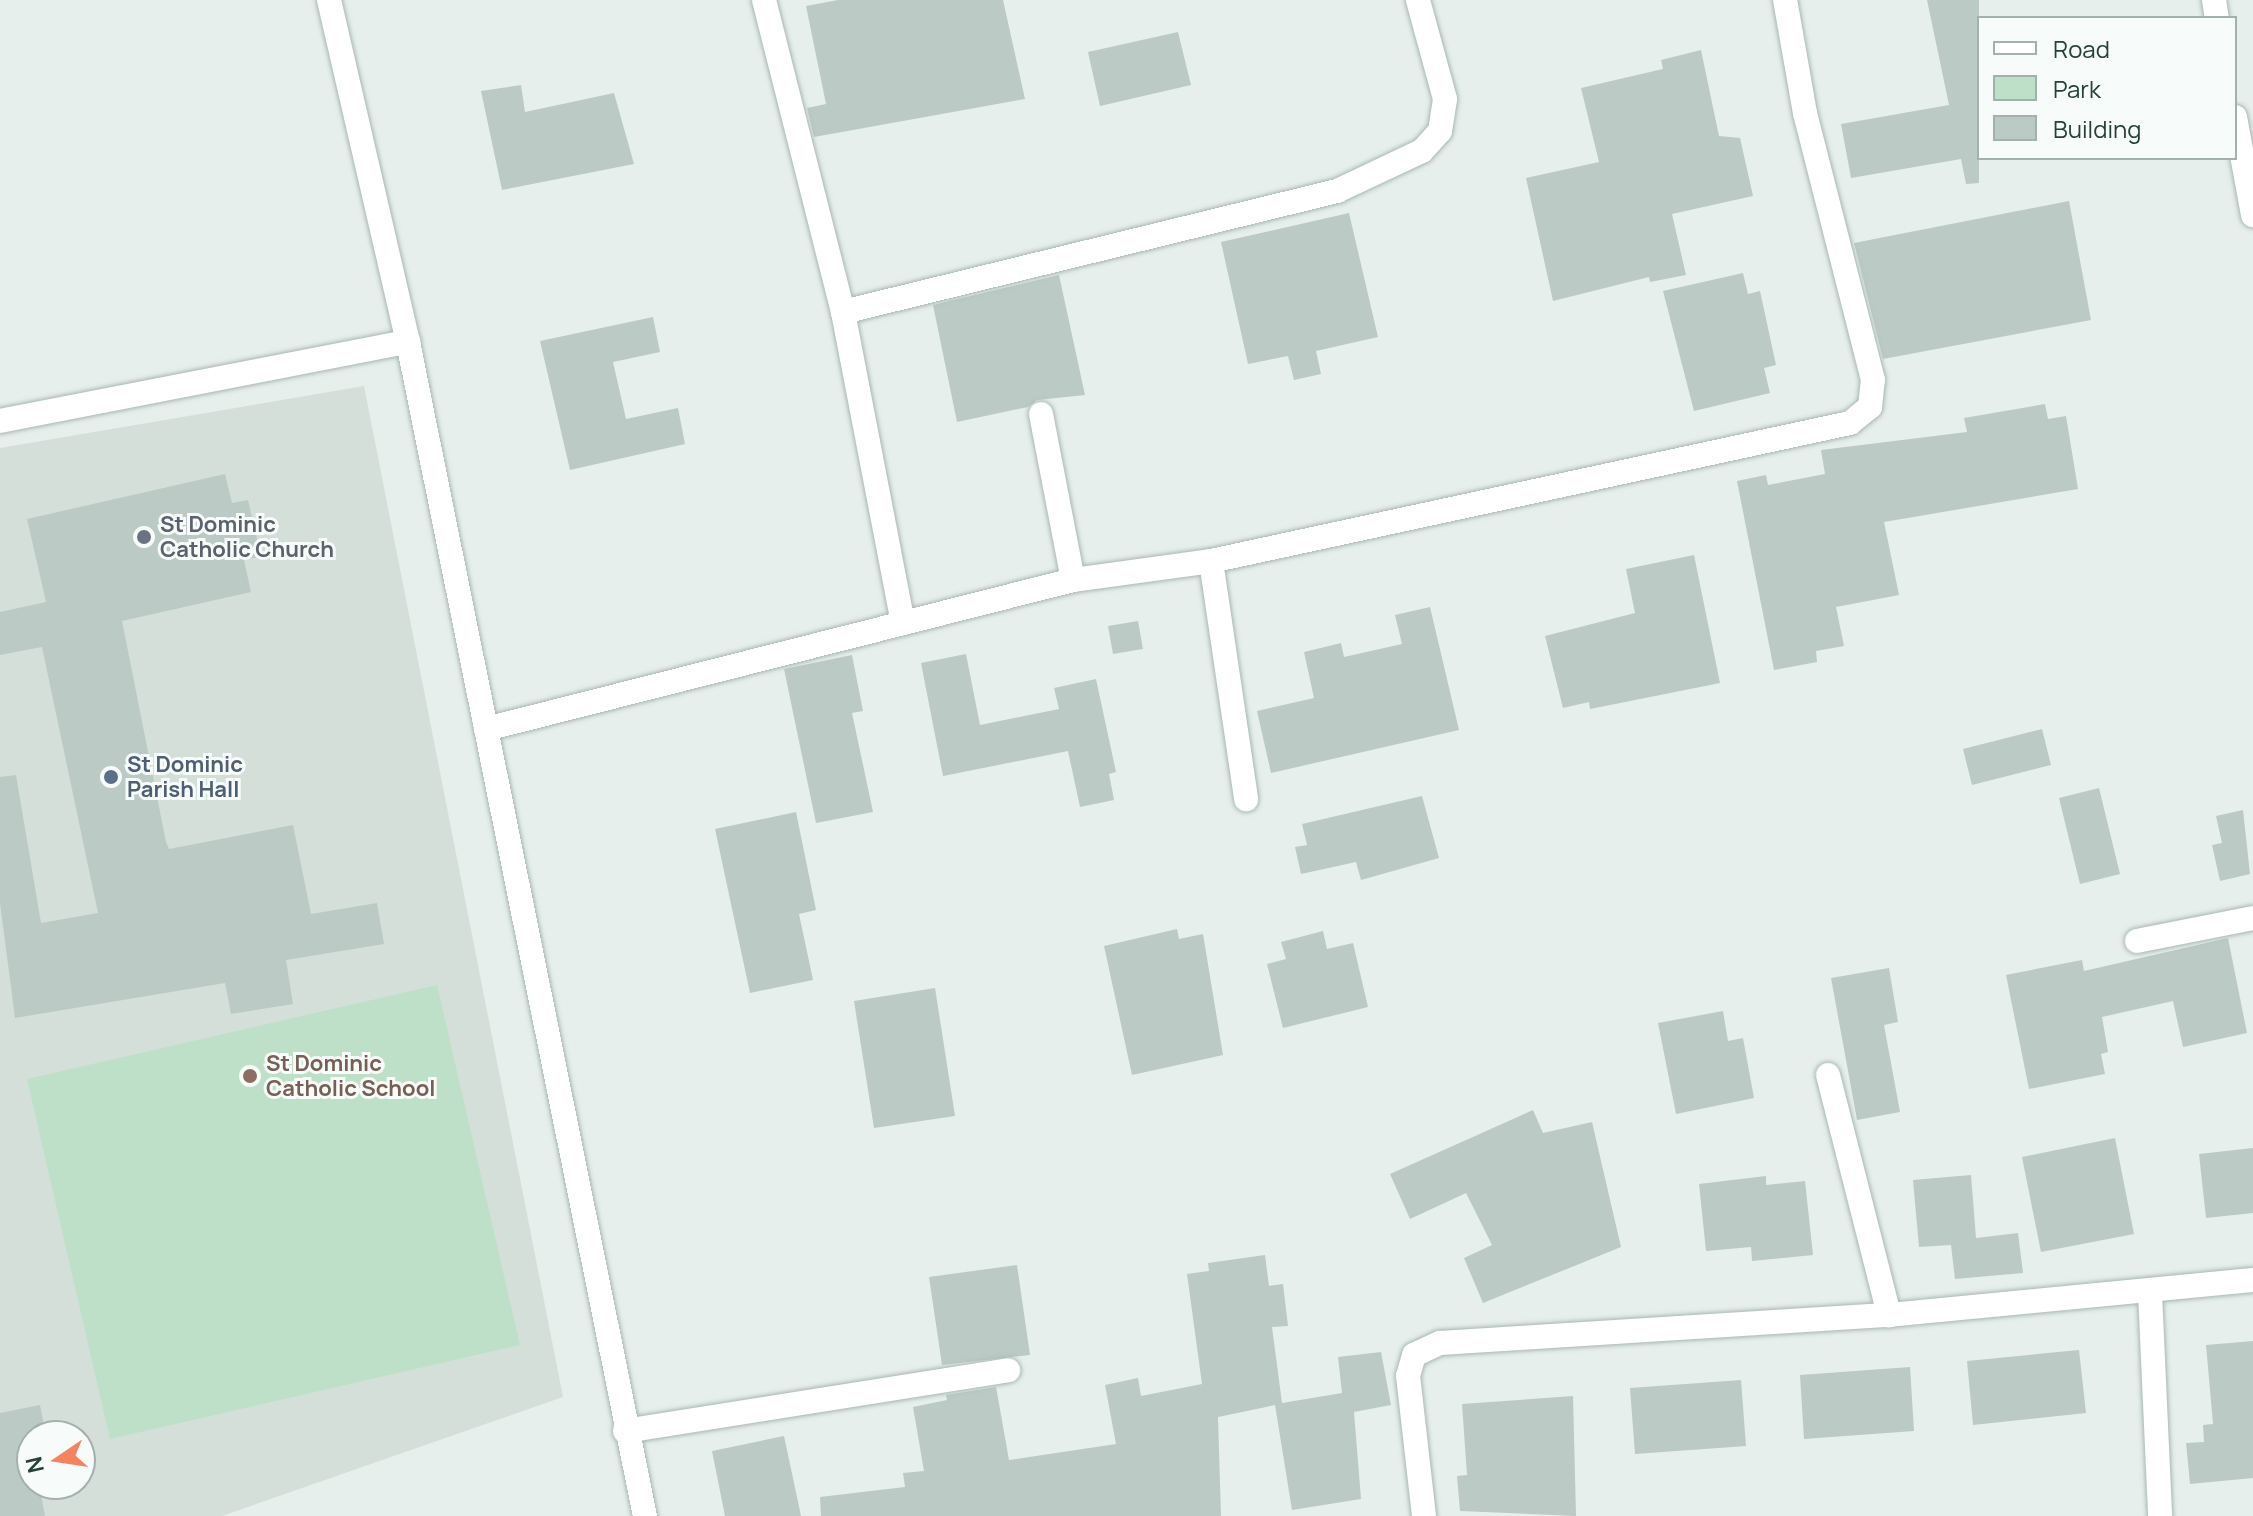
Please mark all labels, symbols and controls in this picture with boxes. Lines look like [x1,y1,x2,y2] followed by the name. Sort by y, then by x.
[1977,16,2237,160] legend
[2053,32,2110,65] text: Road
[2053,72,2101,105] text: Park
[2053,112,2141,145] text: Building
[160,511,334,562] place label: St Dominic Catholic Church
[135,528,153,546] marker: St Dominic Catholic Church
[127,751,243,802] place label: St Dominic Parish Hall
[102,768,120,786] marker: St Dominic Parish Hall
[266,1050,435,1102] place label: St Dominic Catholic School
[241,1067,259,1085] marker: St Dominic Catholic School
[16,1420,96,1500] north arrow
[18,1454,51,1476] text: N

